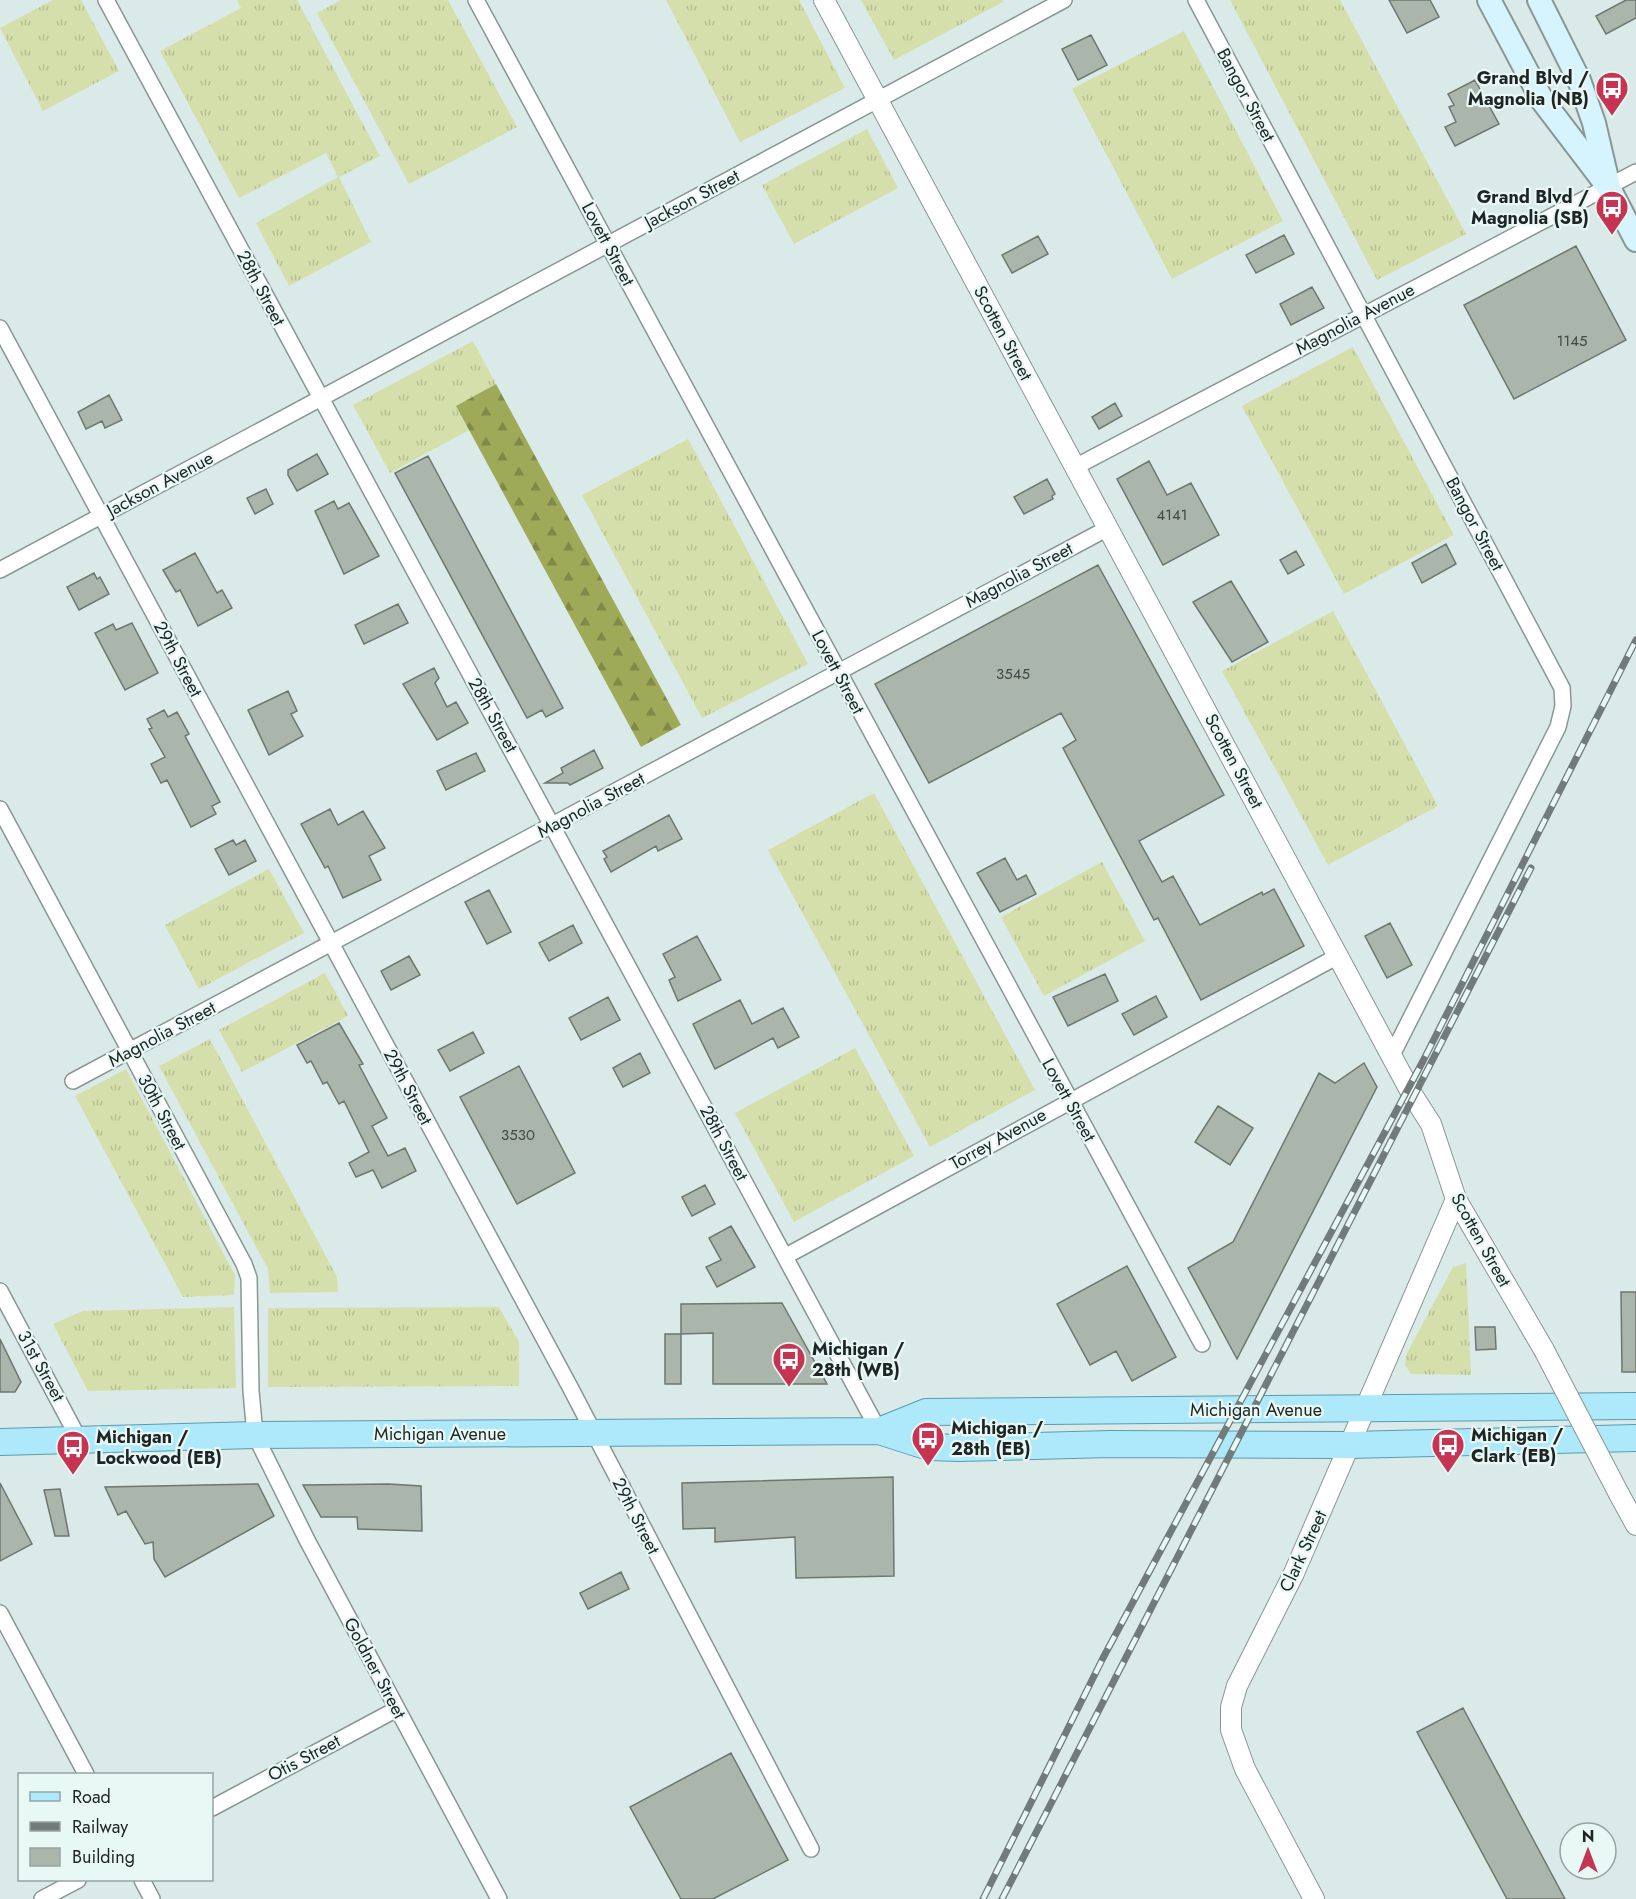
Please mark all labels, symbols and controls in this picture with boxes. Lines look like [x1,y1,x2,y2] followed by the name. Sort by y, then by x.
[1210,44,1282,147] street label: Bangor Street
[1468,65,1589,112] place label: Grand Blvd / Magnolia (NB)
[1594,70,1630,117] bus stop icon: Grand Blvd / Magnolia (NB)
[638,163,745,236] street label: Jackson Street
[1471,184,1589,231] place label: Grand Blvd / Magnolia (SB)
[1594,189,1630,236] bus stop icon: Grand Blvd / Magnolia (SB)
[575,197,641,291] street label: Lovett Street
[230,246,292,331] street label: 28th Street
[1291,277,1419,361] street label: Magnolia Avenue
[967,281,1039,386] street label: Scotten Street
[1557,330,1587,352] house number: 1145
[100,445,218,524] street label: Jackson Avenue
[1439,473,1511,576] street label: Bangor Street
[1157,504,1188,526] house number: 4141
[961,535,1078,614] street label: Magnolia Street
[147,616,209,702] street label: 29th Street
[805,625,871,719] street label: Lovett Street
[996,663,1030,685] house number: 3545
[462,673,525,758] street label: 28th Street
[1198,709,1270,814] street label: Scotten Street
[533,765,650,844] street label: Magnolia Street
[104,994,221,1073] street label: Magnolia Street
[377,1044,439,1130] street label: 29th Street
[1035,1054,1103,1147] street label: Lovett Street
[131,1069,193,1155] street label: 30th Street
[693,1101,755,1186] street label: 28th Street
[945,1102,1051,1176] street label: Torrey Avenue
[501,1124,535,1146] house number: 3530
[1444,1188,1518,1292] street label: Scotten Street
[11,1326,72,1407] street label: 31st Street
[812,1336,905,1383] place label: Michigan / 28th (WB)
[771,1341,807,1388] bus stop icon: Michigan / 28th (WB)
[1190,1397,1322,1423] street label: Michigan Avenue
[951,1415,1044,1462] place label: Michigan / 28th (EB)
[910,1420,946,1467] bus stop icon: Michigan / 28th (EB)
[374,1421,506,1447] street label: Michigan Avenue
[1471,1422,1564,1469] place label: Michigan / Clark (EB)
[96,1424,222,1471] place label: Michigan / Lockwood (EB)
[1430,1427,1466,1474] bus stop icon: Michigan / Clark (EB)
[55,1429,91,1476] bus stop icon: Michigan / Lockwood (EB)
[606,1473,667,1559] street label: 29th Street
[1273,1505,1334,1596] street label: Clark Street
[337,1613,413,1724] street label: Goldner Street
[263,1728,345,1788] street label: Otis Street
[18,1773,213,1881] legend
[72,1784,111,1810] text: Road
[72,1814,128,1840] text: Railway
[1558,1821,1618,1881] north arrow
[1582,1825,1594,1848] text: N
[72,1844,135,1870] text: Building

